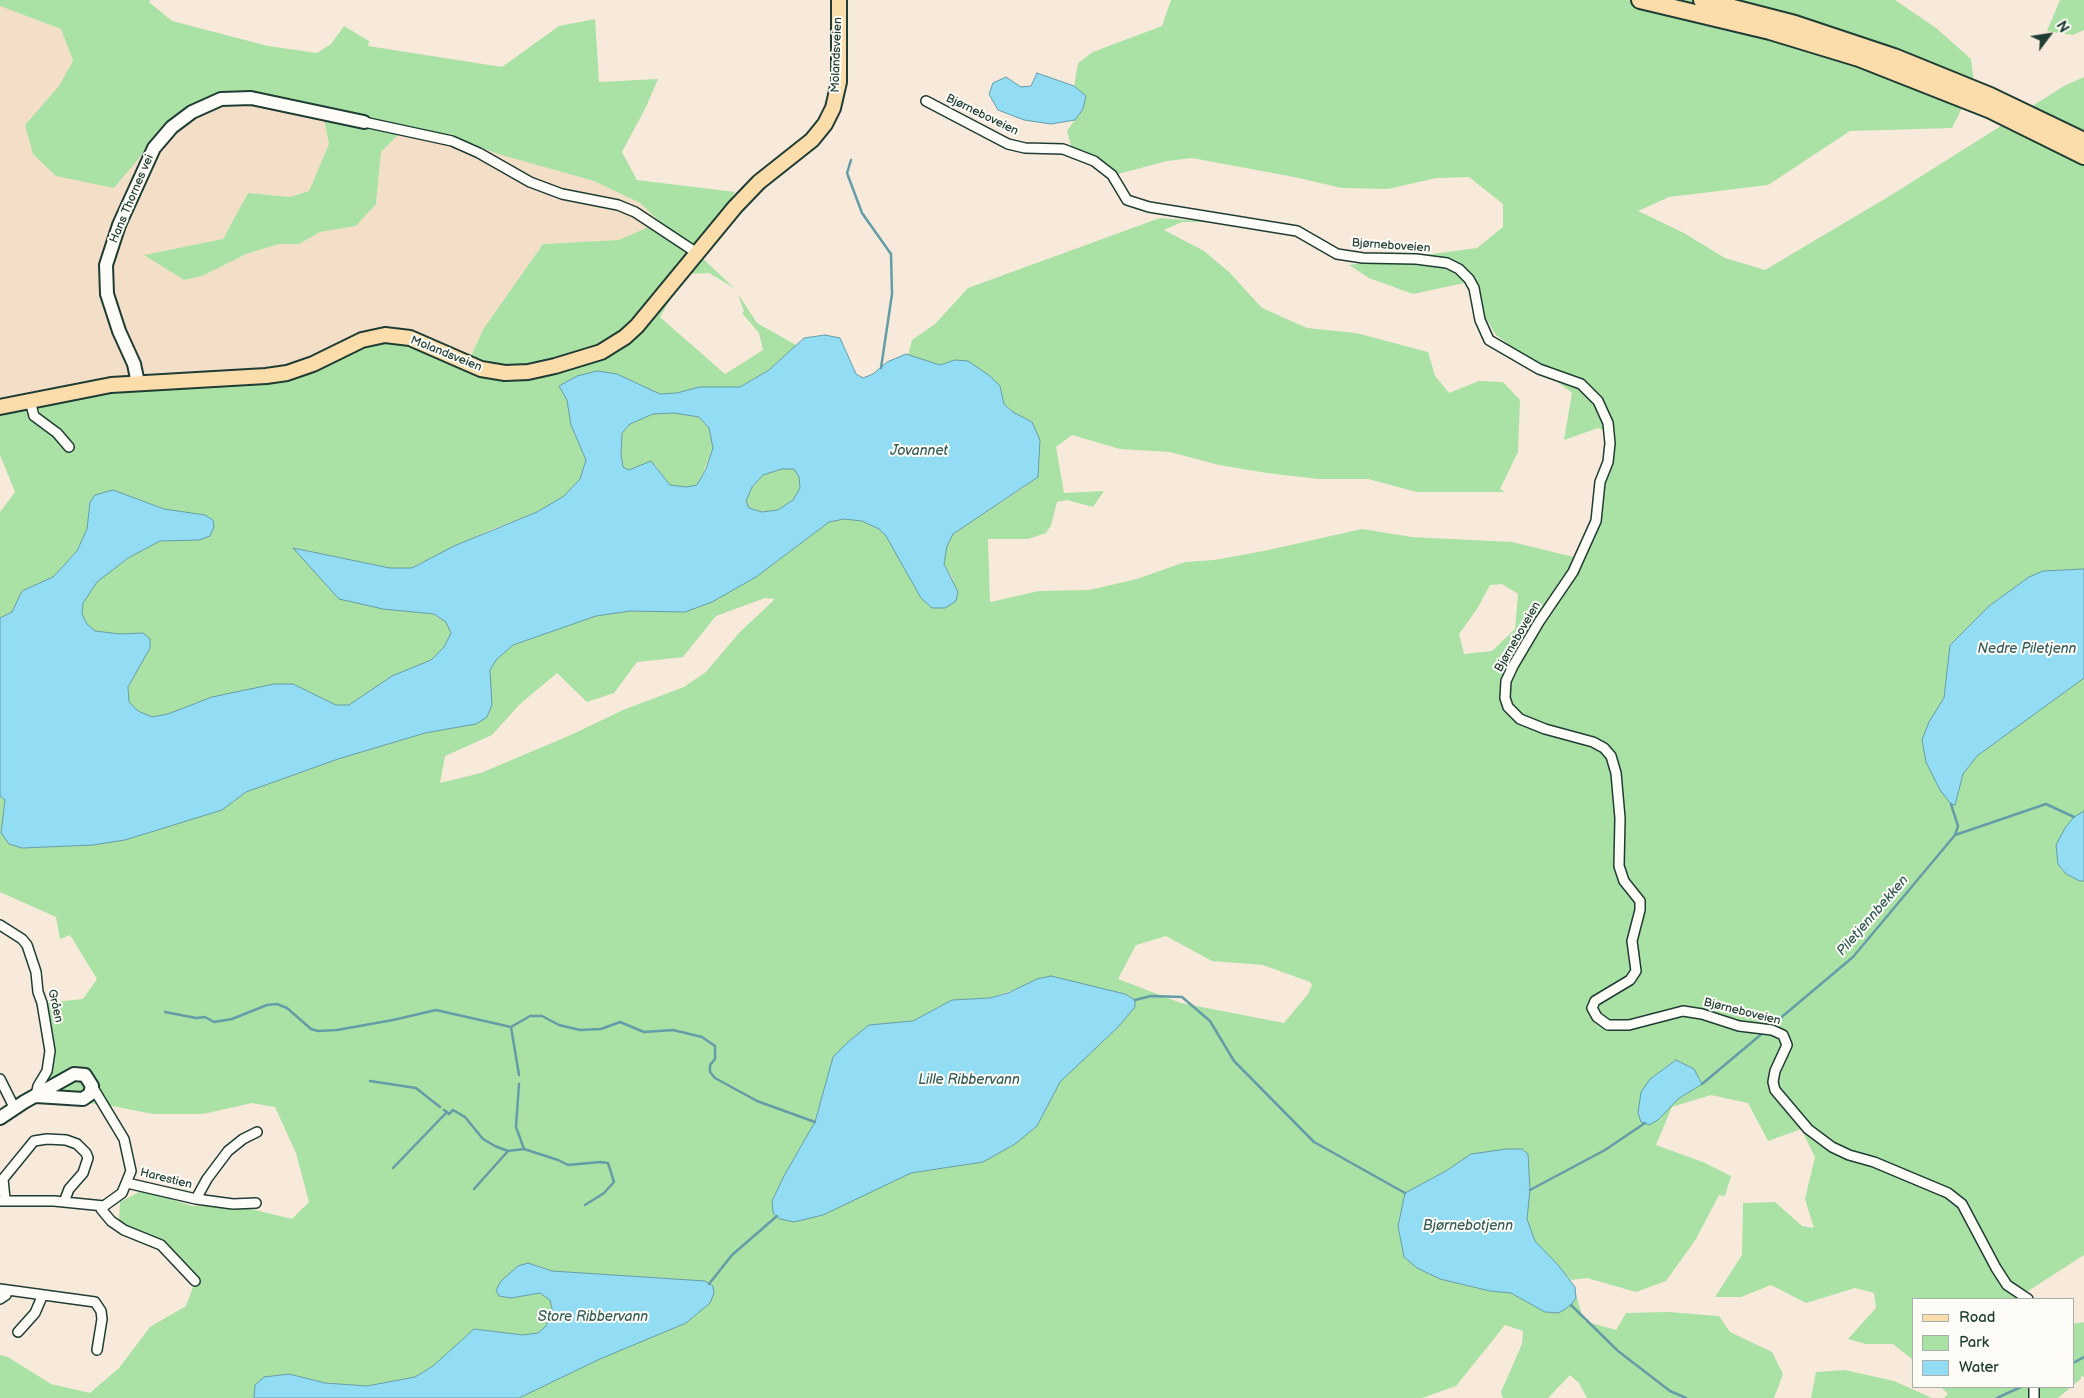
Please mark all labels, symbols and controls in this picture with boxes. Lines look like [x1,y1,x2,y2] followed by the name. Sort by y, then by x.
[2024,10,2074,60] north arrow
[828,17,846,93] street label: Molandsveien
[2052,18,2072,36] text: N
[943,91,1021,139] street label: Bjørneboveien
[107,153,157,245] street label: Hans Thornes vei
[1351,236,1431,256] street label: Bjørneboveien
[408,333,484,375] street label: Molandsveien
[890,443,948,459] water label: Jovannet
[1492,599,1544,675] street label: Bjørneboveien
[1978,641,2076,657] water label: Nedre Piletjenn
[1834,872,1912,960] water label: Piletjennbekken
[44,988,66,1024] street label: Gråen
[1702,995,1782,1029] street label: Bjørneboveien
[918,1072,1020,1088] water label: Lille Ribbervann
[139,1166,193,1192] street label: Harestien
[1423,1218,1513,1234] water label: Bjørnebotjenn
[1912,1298,2074,1388] legend
[1959,1308,1995,1327] text: Road
[538,1309,648,1325] water label: Store Ribbervann
[1959,1333,1989,1352] text: Park
[1959,1358,1999,1377] text: Water

